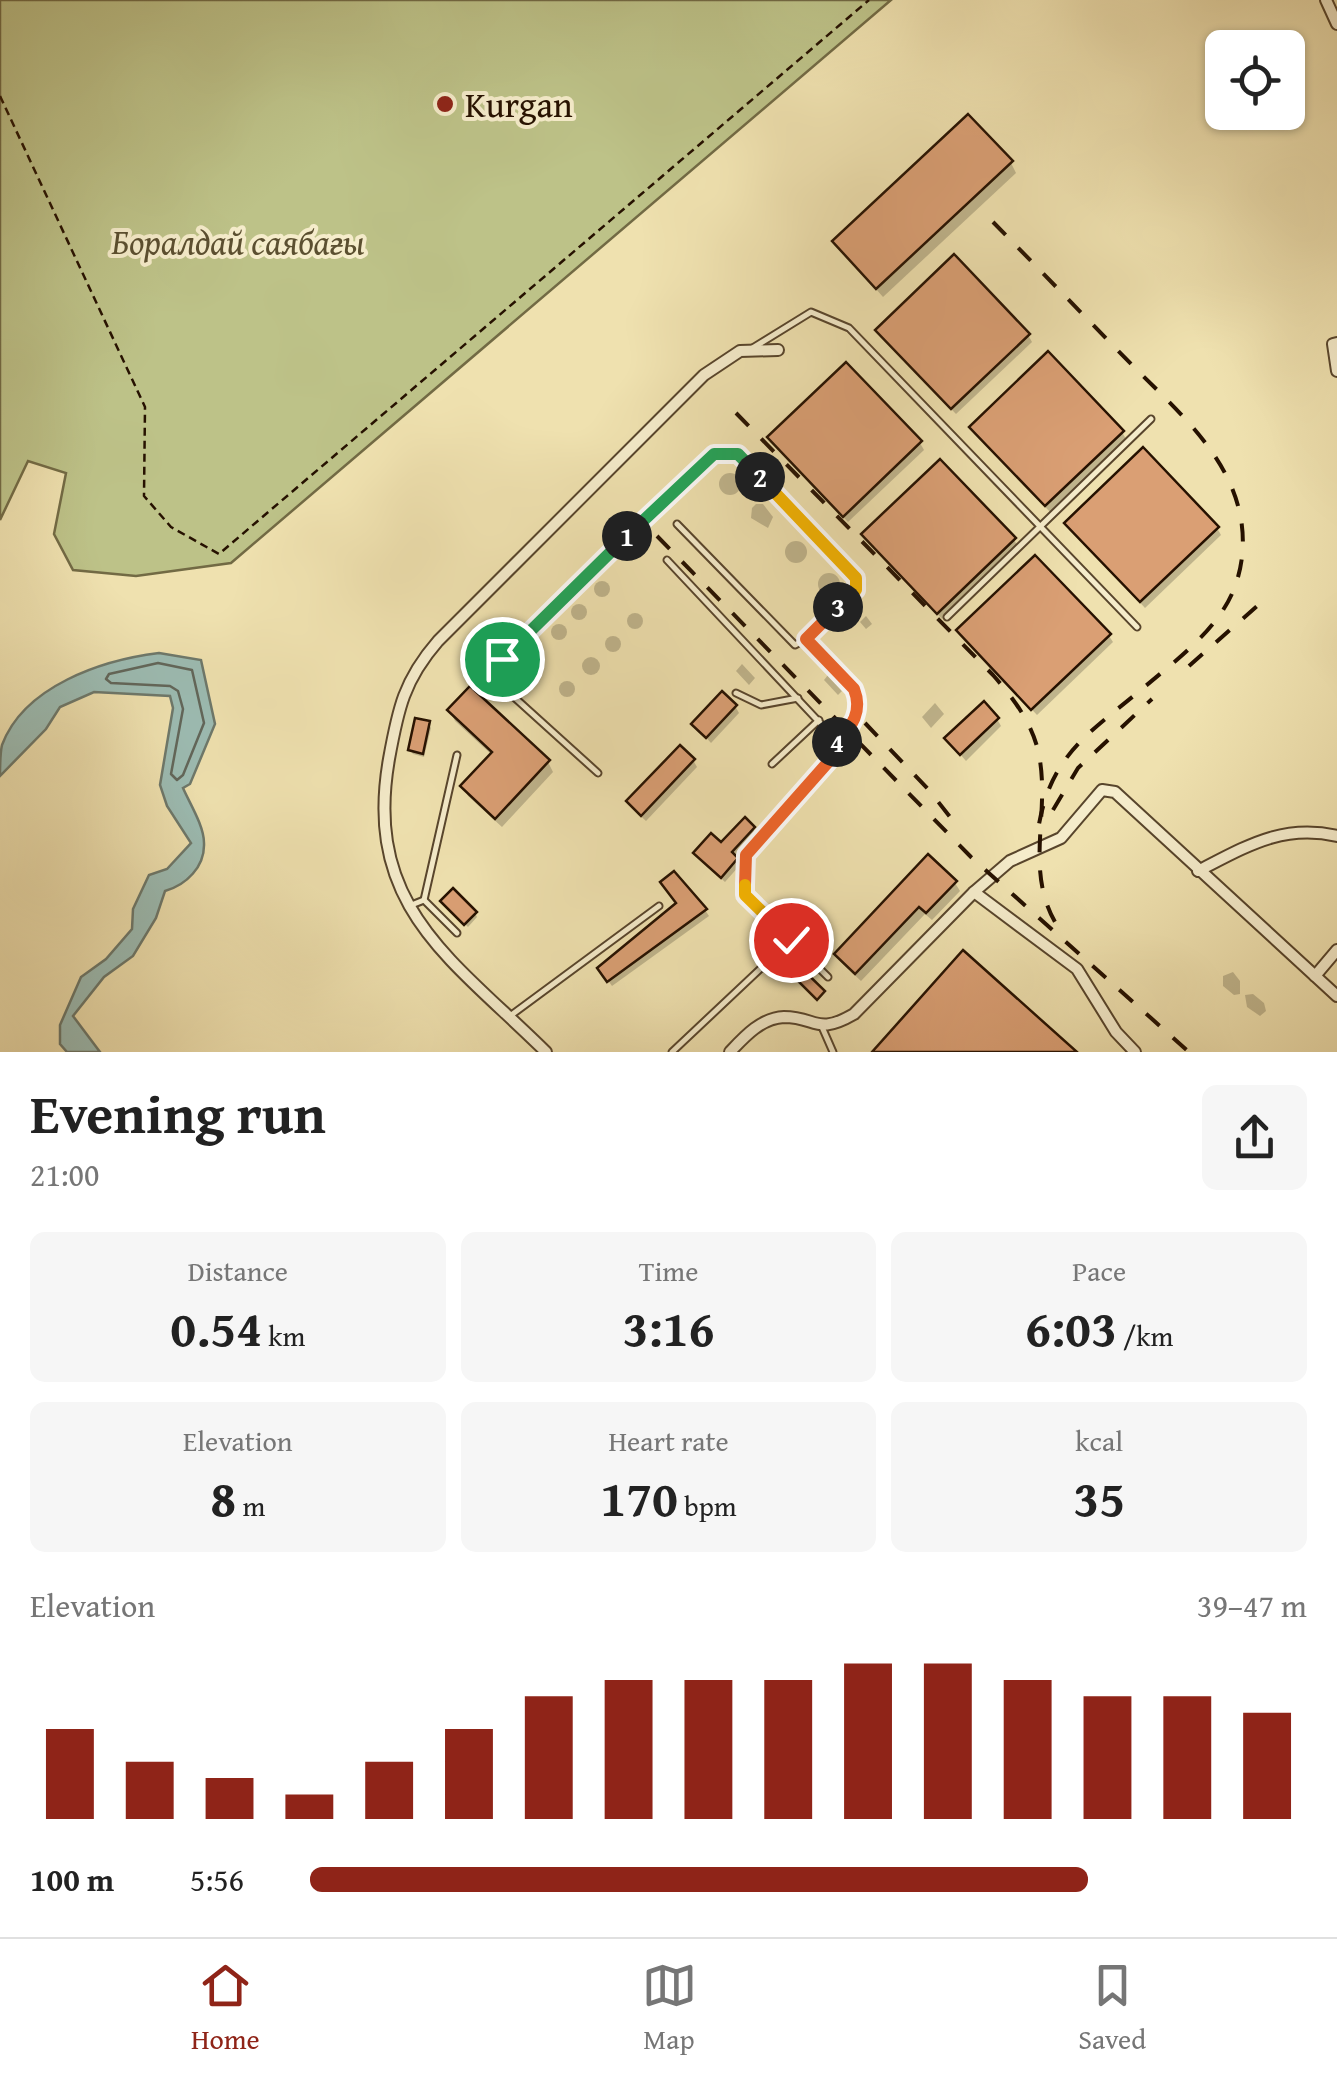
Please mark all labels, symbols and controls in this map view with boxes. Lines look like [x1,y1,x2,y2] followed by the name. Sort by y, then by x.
[1205,30,1305,130] map controls
[1205,30,1305,130] button: locate
[465,79,573,130] place label: Kurgan
[434,93,456,115] marker: Kurgan
[111,216,365,267] park label: Боралдай саябағы
[735,452,785,502] pin: 2
[753,456,767,497] text: 2
[602,511,652,561] pin: 1
[620,515,634,556] text: 1
[813,582,863,632] pin: 3
[831,586,845,627] text: 3
[460,617,545,702] pin
[475,632,530,687] icon: arrive
[812,717,862,767] pin: 4
[830,721,844,762] text: 4
[749,898,834,983] pin
[764,913,819,968] icon: check
[30,1073,326,1153] text: Evening run
[1202,1085,1307,1190] button: share
[30,1151,99,1198] text: 21:00
[188,1250,288,1291] text: Distance
[639,1250,698,1291] text: Time
[1072,1250,1126,1291] text: Pace
[170,1291,262,1364] text: 0.54
[623,1291,714,1364] text: 3:16
[1025,1291,1117,1364] text: 6:03
[262,1315,305,1356] text: km
[1117,1315,1173,1356] text: /km
[183,1420,293,1461] text: Elevation
[608,1420,729,1461] text: Heart rate
[1075,1420,1123,1461] text: kcal
[210,1461,236,1534] text: 8
[600,1461,678,1534] text: 170
[1073,1461,1125,1534] text: 35
[236,1485,265,1526] text: m
[678,1485,737,1526] text: bpm
[30,1582,155,1629] text: Elevation
[1197,1582,1307,1629] text: 39–47 m
[30,1856,114,1903] text: 100 m
[190,1856,244,1903] text: 5:56
[191,1958,260,2059] tab: Home
[642,1958,697,2059] tab: Map
[1078,1958,1146,2059] tab: Saved

